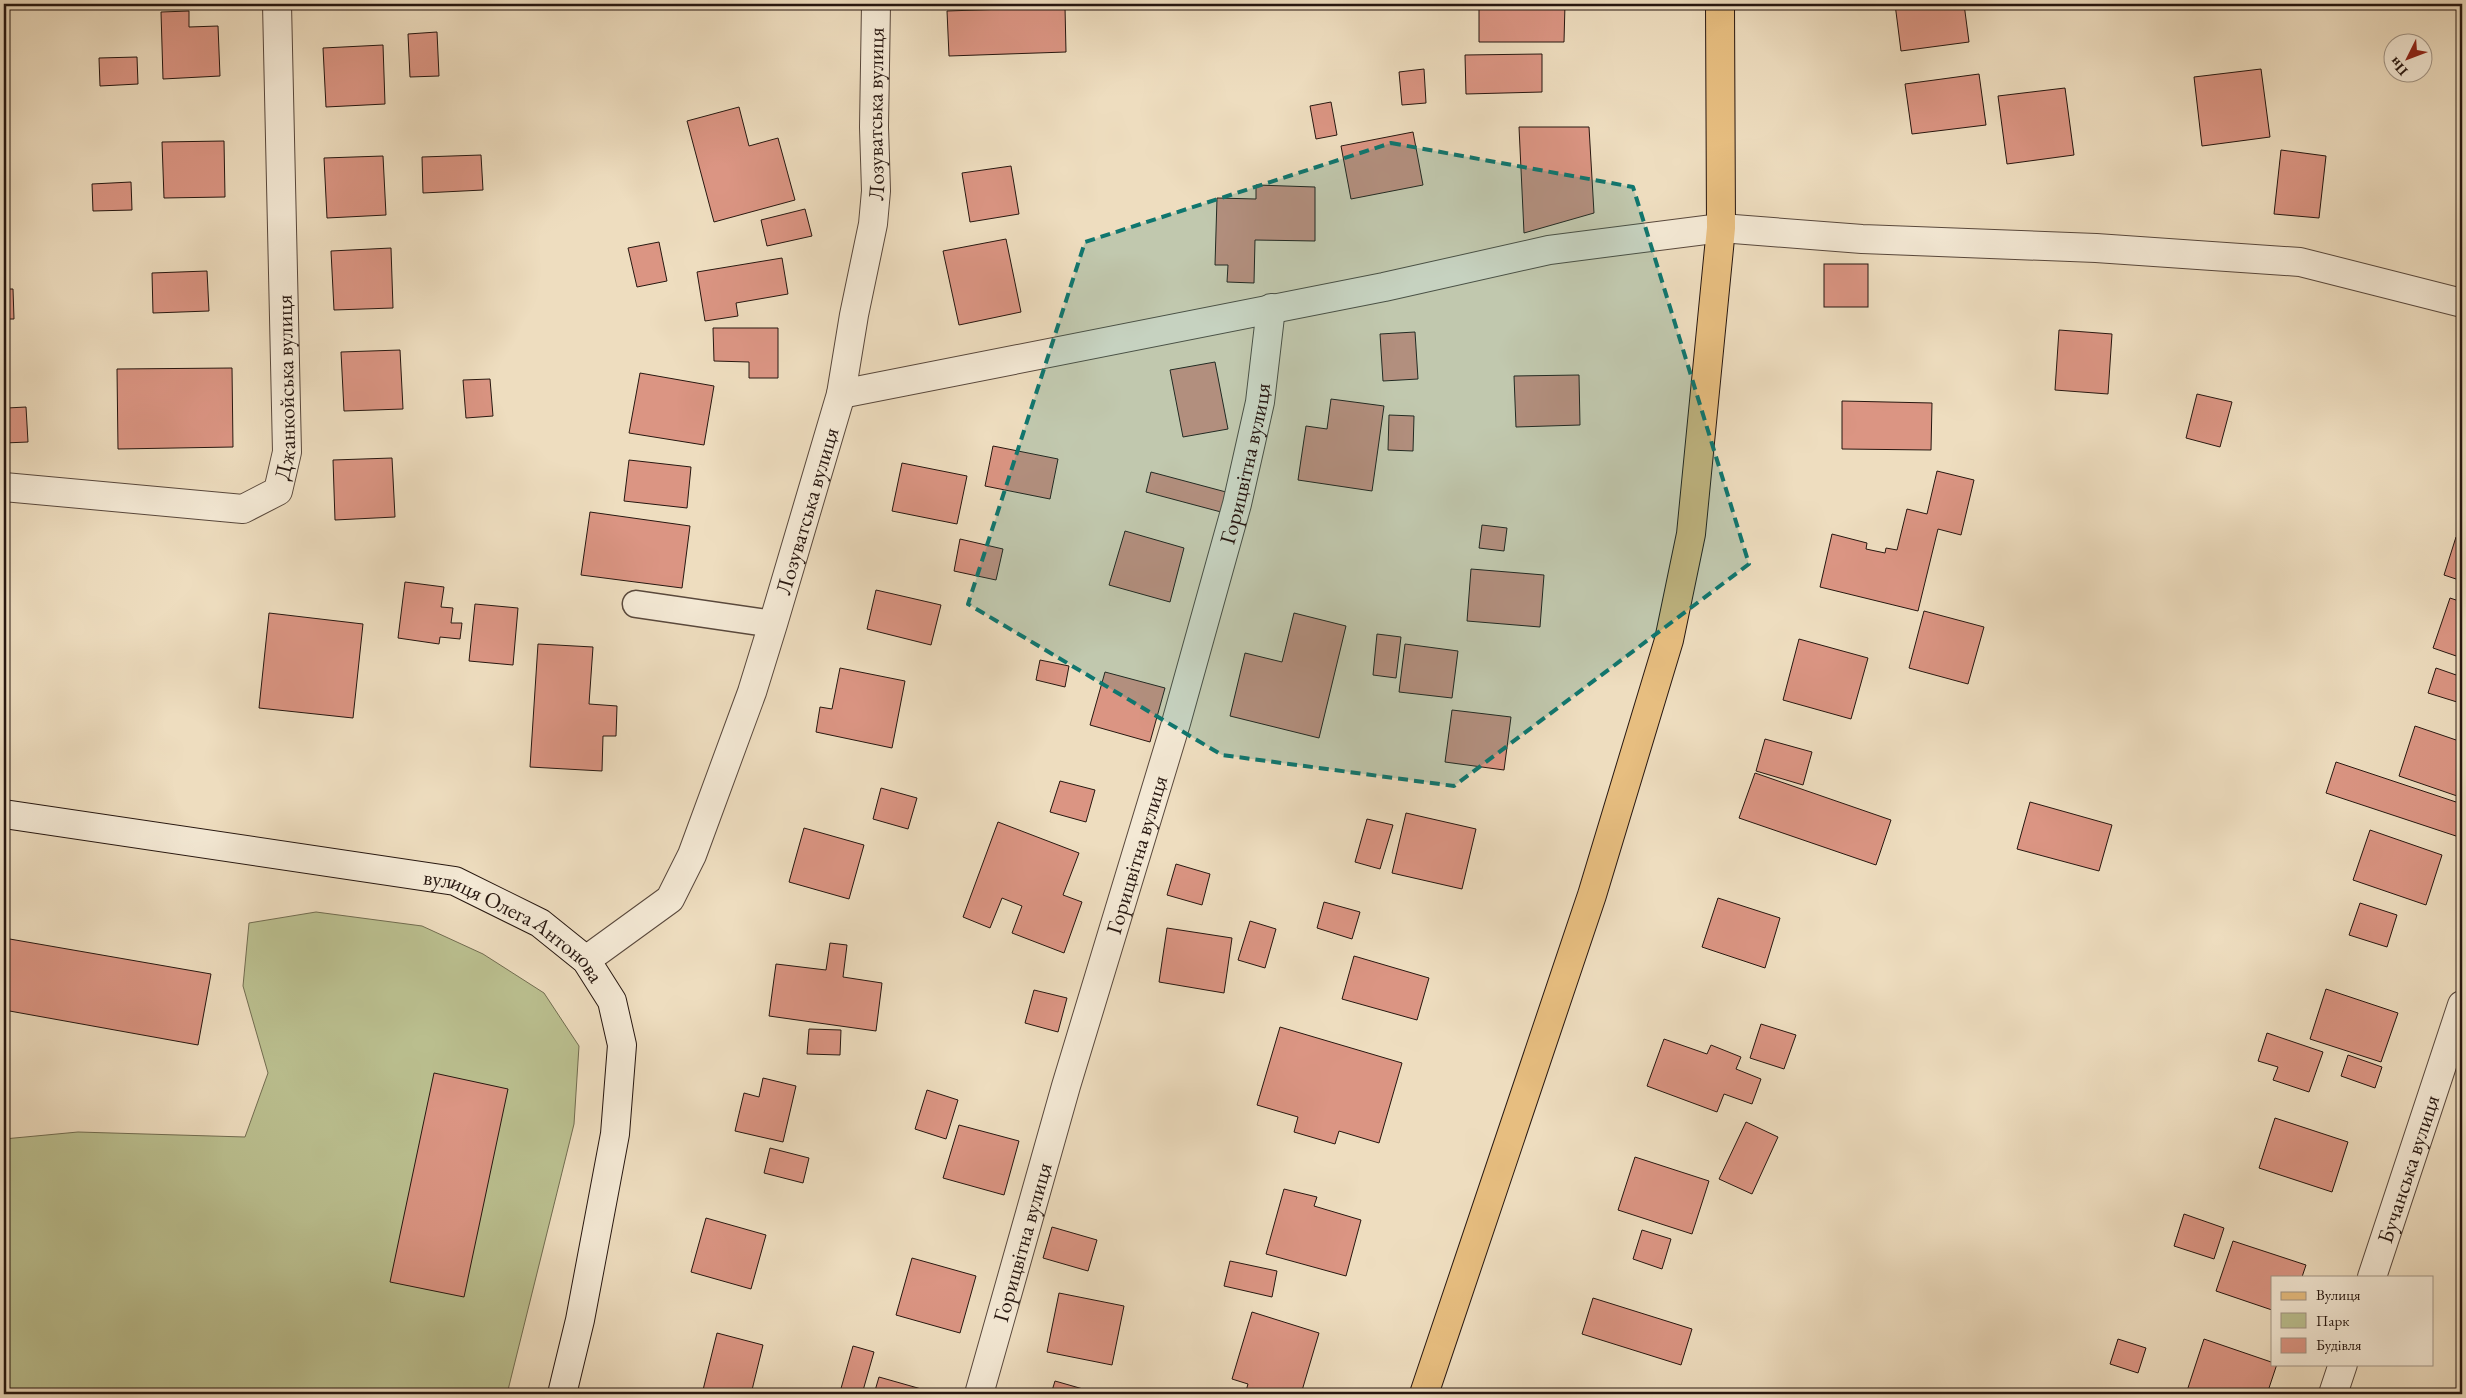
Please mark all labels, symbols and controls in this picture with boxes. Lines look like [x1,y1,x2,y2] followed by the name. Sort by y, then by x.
[859,27,891,202] street label: Лозуватська вулиця
[2384,32,2434,82] north arrow
[2385,54,2411,80] text: Пн
[267,294,302,483] street label: Джанкойська вулиця
[1212,381,1277,547] street label: Горицвітна вулиця
[768,423,845,598] street label: Лозуватська вулиця
[1098,771,1174,937] street label: Горицвітна вулиця
[422,862,611,988] street label: вулиця Олега Антонова
[2370,1091,2446,1247] street label: Бучанська вулиця
[986,1159,1058,1325] street label: Горицвітна вулиця
[2271,1276,2434,1366] legend
[2316,1285,2361,1304] text: Вулиця
[2316,1311,2349,1330] text: Парк
[2316,1335,2362,1354] text: Будівля

